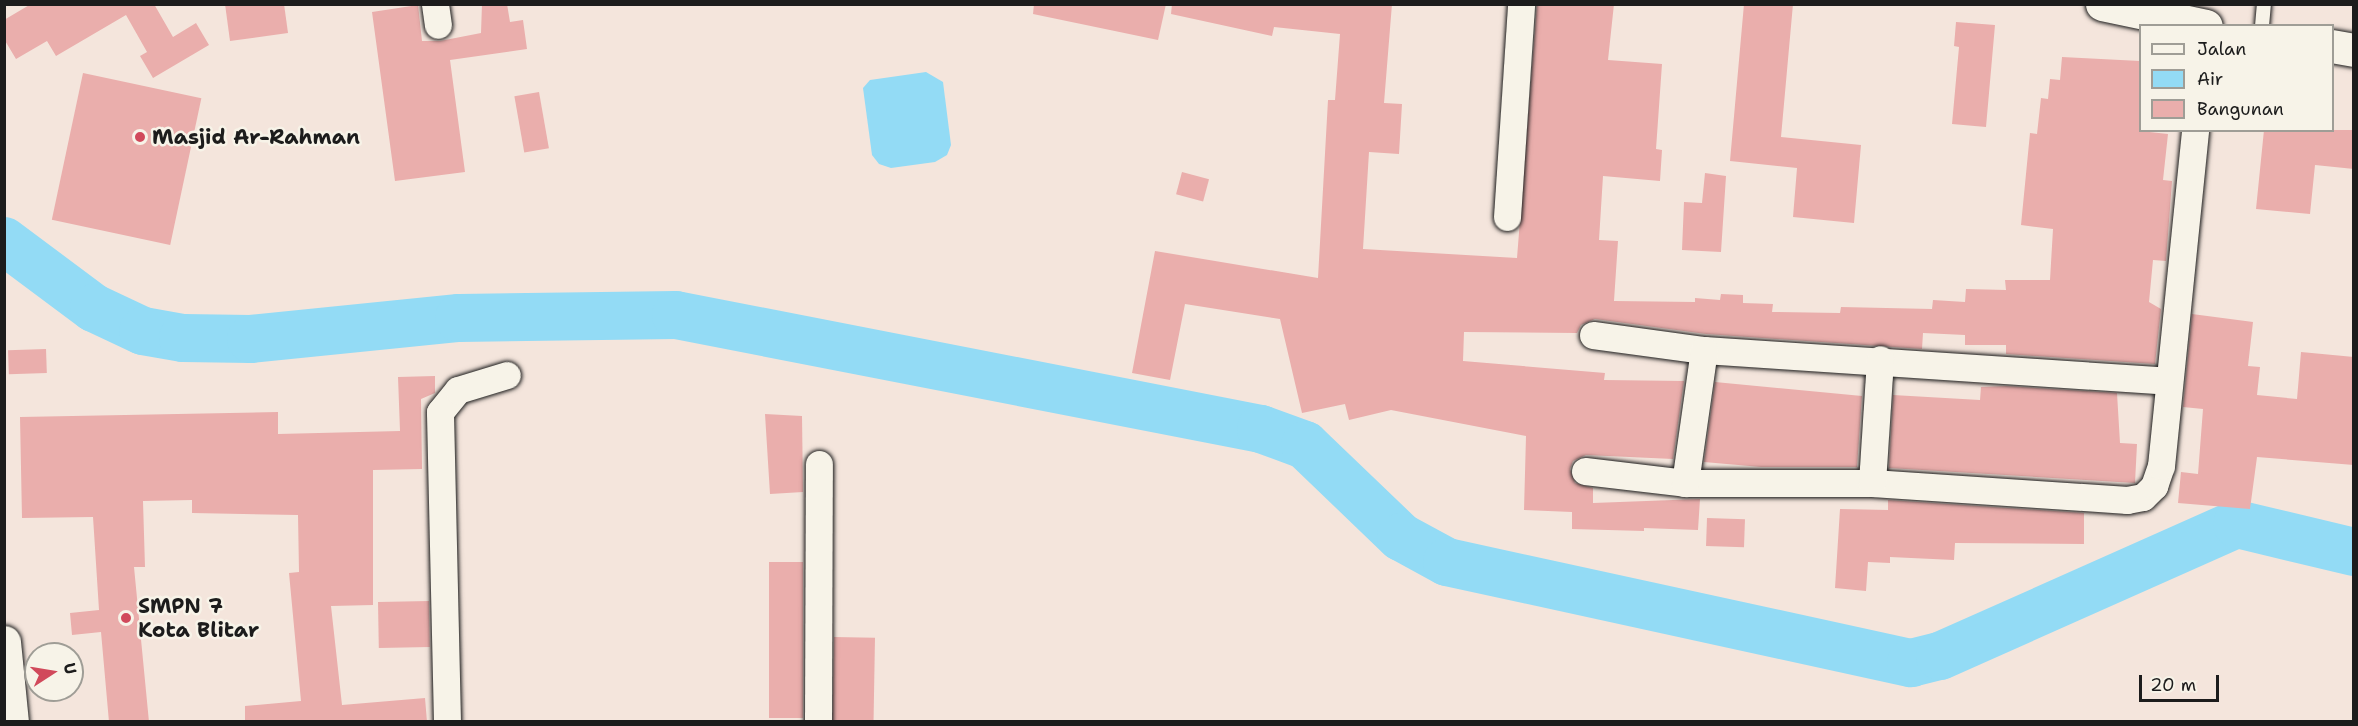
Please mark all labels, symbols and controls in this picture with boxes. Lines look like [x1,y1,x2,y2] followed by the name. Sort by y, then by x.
[2139,24,2334,132] legend
[2197,37,2246,61] text: Jalan
[2197,67,2223,91] text: Air
[2197,97,2284,121] text: Bangunan
[152,124,360,150] place label: Masjid Ar-Rahman
[133,130,147,144] marker: Masjid Ar-Rahman
[138,593,259,643] place label: SMPN 7 Kota Blitar
[119,611,133,625] marker: SMPN 7 Kota Blitar
[24,642,84,702] north arrow
[59,661,82,676] text: U
[2142,663,2222,701] scale bar
[2150,673,2196,697] text: 20 m

